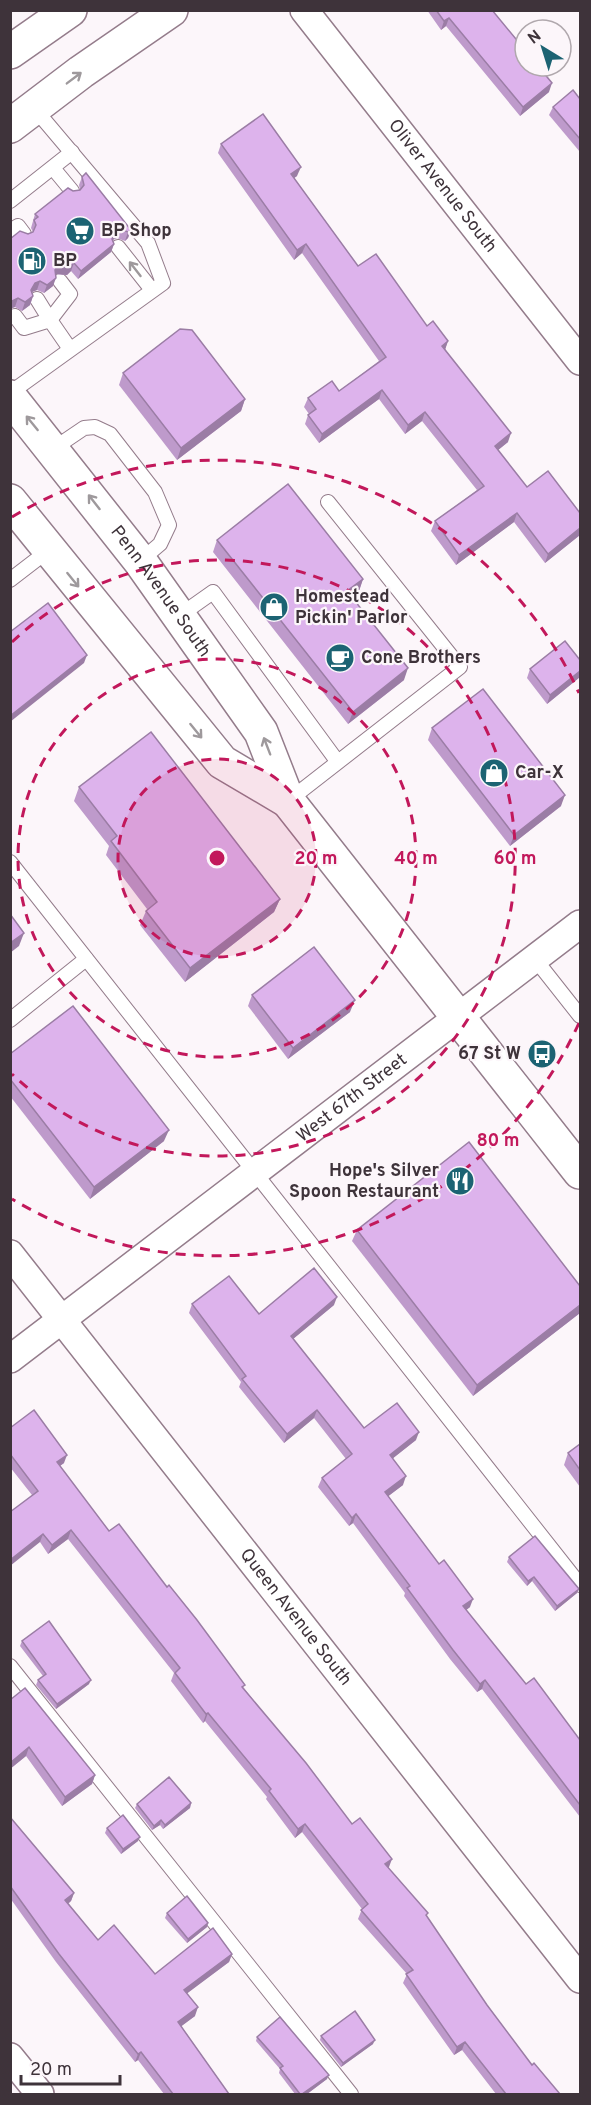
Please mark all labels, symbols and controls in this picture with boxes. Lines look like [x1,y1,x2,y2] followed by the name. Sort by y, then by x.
[513,18,573,78] north arrow
[524,26,546,49] text: N
[65,71,81,84] one-way arrow
[383,115,502,258] street label: Oliver Avenue South
[64,215,96,247] supermarket icon: BP Shop
[101,220,172,243] place label: BP Shop
[16,245,48,277] fuel station icon: BP
[53,250,77,273] place label: BP
[128,261,141,277] one-way arrow
[25,415,38,431] one-way arrow
[88,494,101,510] one-way arrow
[105,521,216,662] street label: Penn Avenue South
[66,572,80,587] one-way arrow
[295,586,408,630] place label: Homestead Pickin' Parlor
[258,591,290,623] shop icon: Homestead Pickin' Parlor
[324,642,356,674] cafe icon: Cone Brothers
[361,647,481,670] place label: Cone Brothers
[190,723,203,739] one-way arrow
[261,738,272,756] one-way arrow
[478,757,510,789] shop icon: Car-X
[515,762,564,785] place label: Car-X
[207,848,227,868] centre of rings
[294,848,338,871] text: 20 m
[394,848,438,871] text: 40 m
[493,848,537,871] text: 60 m
[526,1038,558,1070] bus stop icon: 67 St W
[458,1043,521,1066] place label: 67 St W
[292,1049,412,1148] street label: West 67th Street
[476,1130,520,1153] text: 80 m
[289,1160,439,1204] place label: Hope's Silver Spoon Restaurant
[444,1165,476,1197] restaurant icon: Hope's Silver Spoon Restaurant
[234,1544,357,1691] street label: Queen Avenue South
[21,2048,120,2086] scale bar
[30,2059,72,2082] text: 20 m

